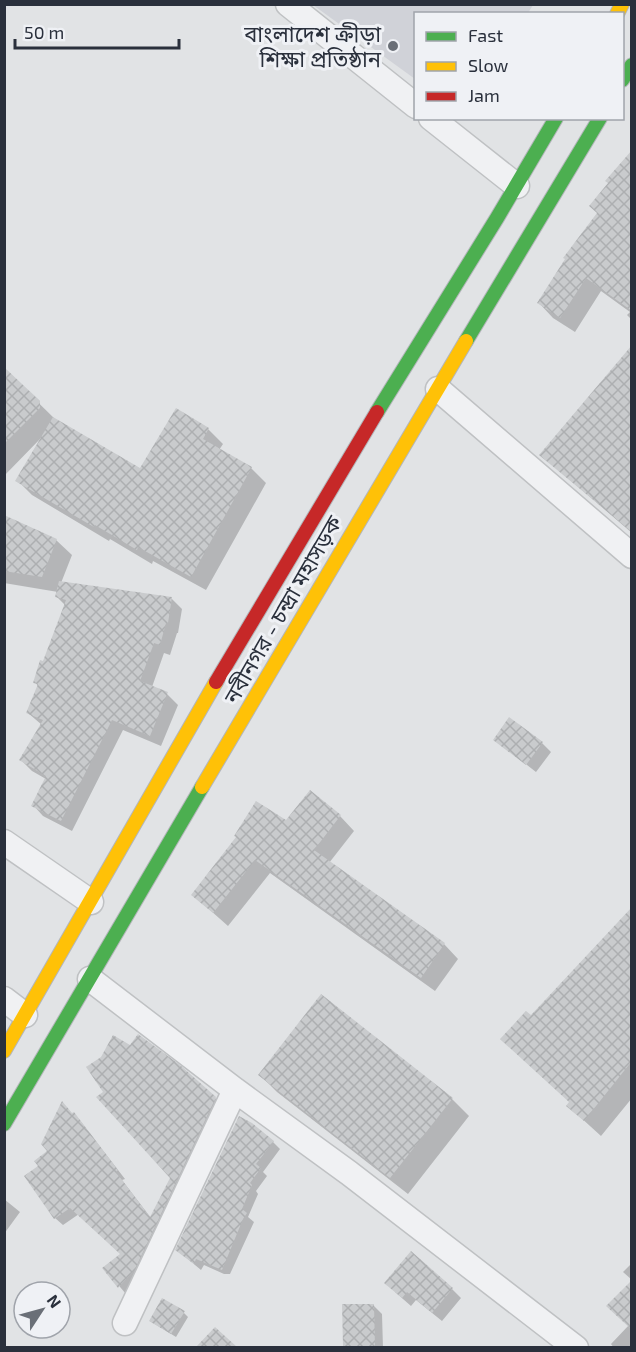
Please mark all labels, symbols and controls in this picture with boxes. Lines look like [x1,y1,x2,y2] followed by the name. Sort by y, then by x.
[15,12,178,50] scale bar
[414,12,624,120] legend
[243,20,382,71] place label: বাংলাদেশ ক্রীড়া শিক্ষা প্রতিষ্ঠান
[24,21,64,43] text: 50 m
[468,24,503,46] text: Fast
[386,39,400,53] marker: বাংলাদেশ ক্রীড়া শিক্ষা প্রতিষ্ঠান
[468,54,509,76] text: Slow
[468,84,500,106] text: Jam
[217,510,346,708] street label: নবীনগর - চন্দ্রা মহাসড়ক
[12,1280,72,1340] north arrow
[43,1291,66,1311] text: N

